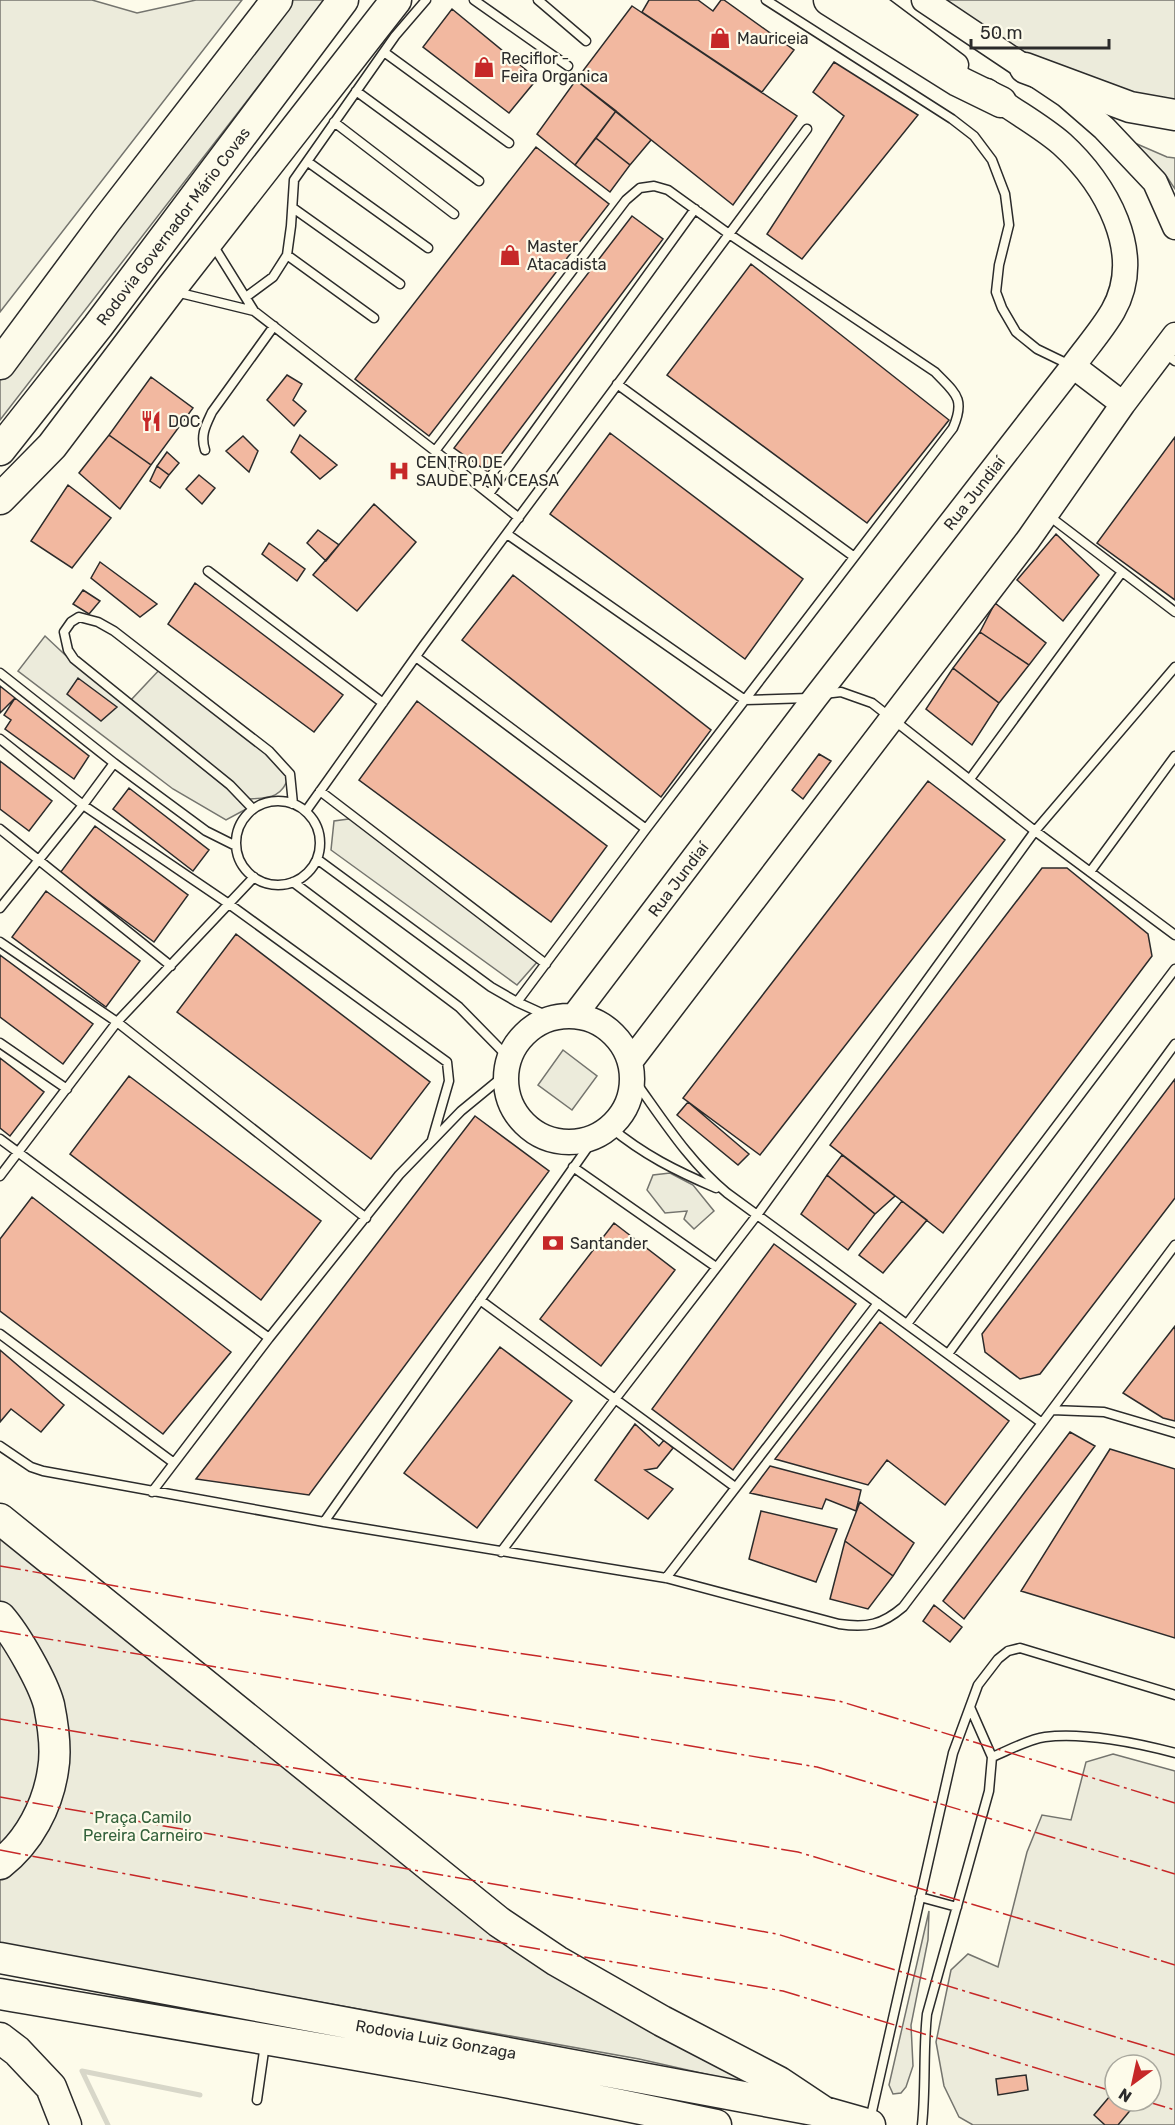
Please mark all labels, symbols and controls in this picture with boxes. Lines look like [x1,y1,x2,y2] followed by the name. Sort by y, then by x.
[971,12,1109,50] scale bar
[980,22,1023,44] text: 50 m
[708,26,732,50] shop icon: Mauriceia
[737,29,809,48] place label: Mauriceia
[501,49,608,86] place label: Reciflor - Feira Organica
[472,55,496,79] shop icon: Reciflor - Feira Organica
[93,123,254,329] street label: Rodovia Governador Mário Covas
[527,237,607,274] place label: Master Atacadista
[498,243,522,267] shop icon: Master Atacadista
[139,409,163,433] restaurant icon: DOC
[168,412,201,431] place label: DOC
[940,452,1010,534] street label: Rua Jundiaí
[416,453,559,490] place label: CENTRO DE SAUDE PAN CEASA
[387,459,411,483] hospital icon: CENTRO DE SAUDE PAN CEASA
[644,837,713,920] street label: Rua Jundiaí
[541,1231,565,1255] bank icon: Santander
[570,1234,648,1253] place label: Santander
[83,1808,203,1845] park label: Praça Camilo Pereira Carneiro
[354,2016,518,2063] street label: Rodovia Luiz Gonzaga
[1103,2053,1163,2113] north arrow
[1115,2084,1135,2106] text: N

